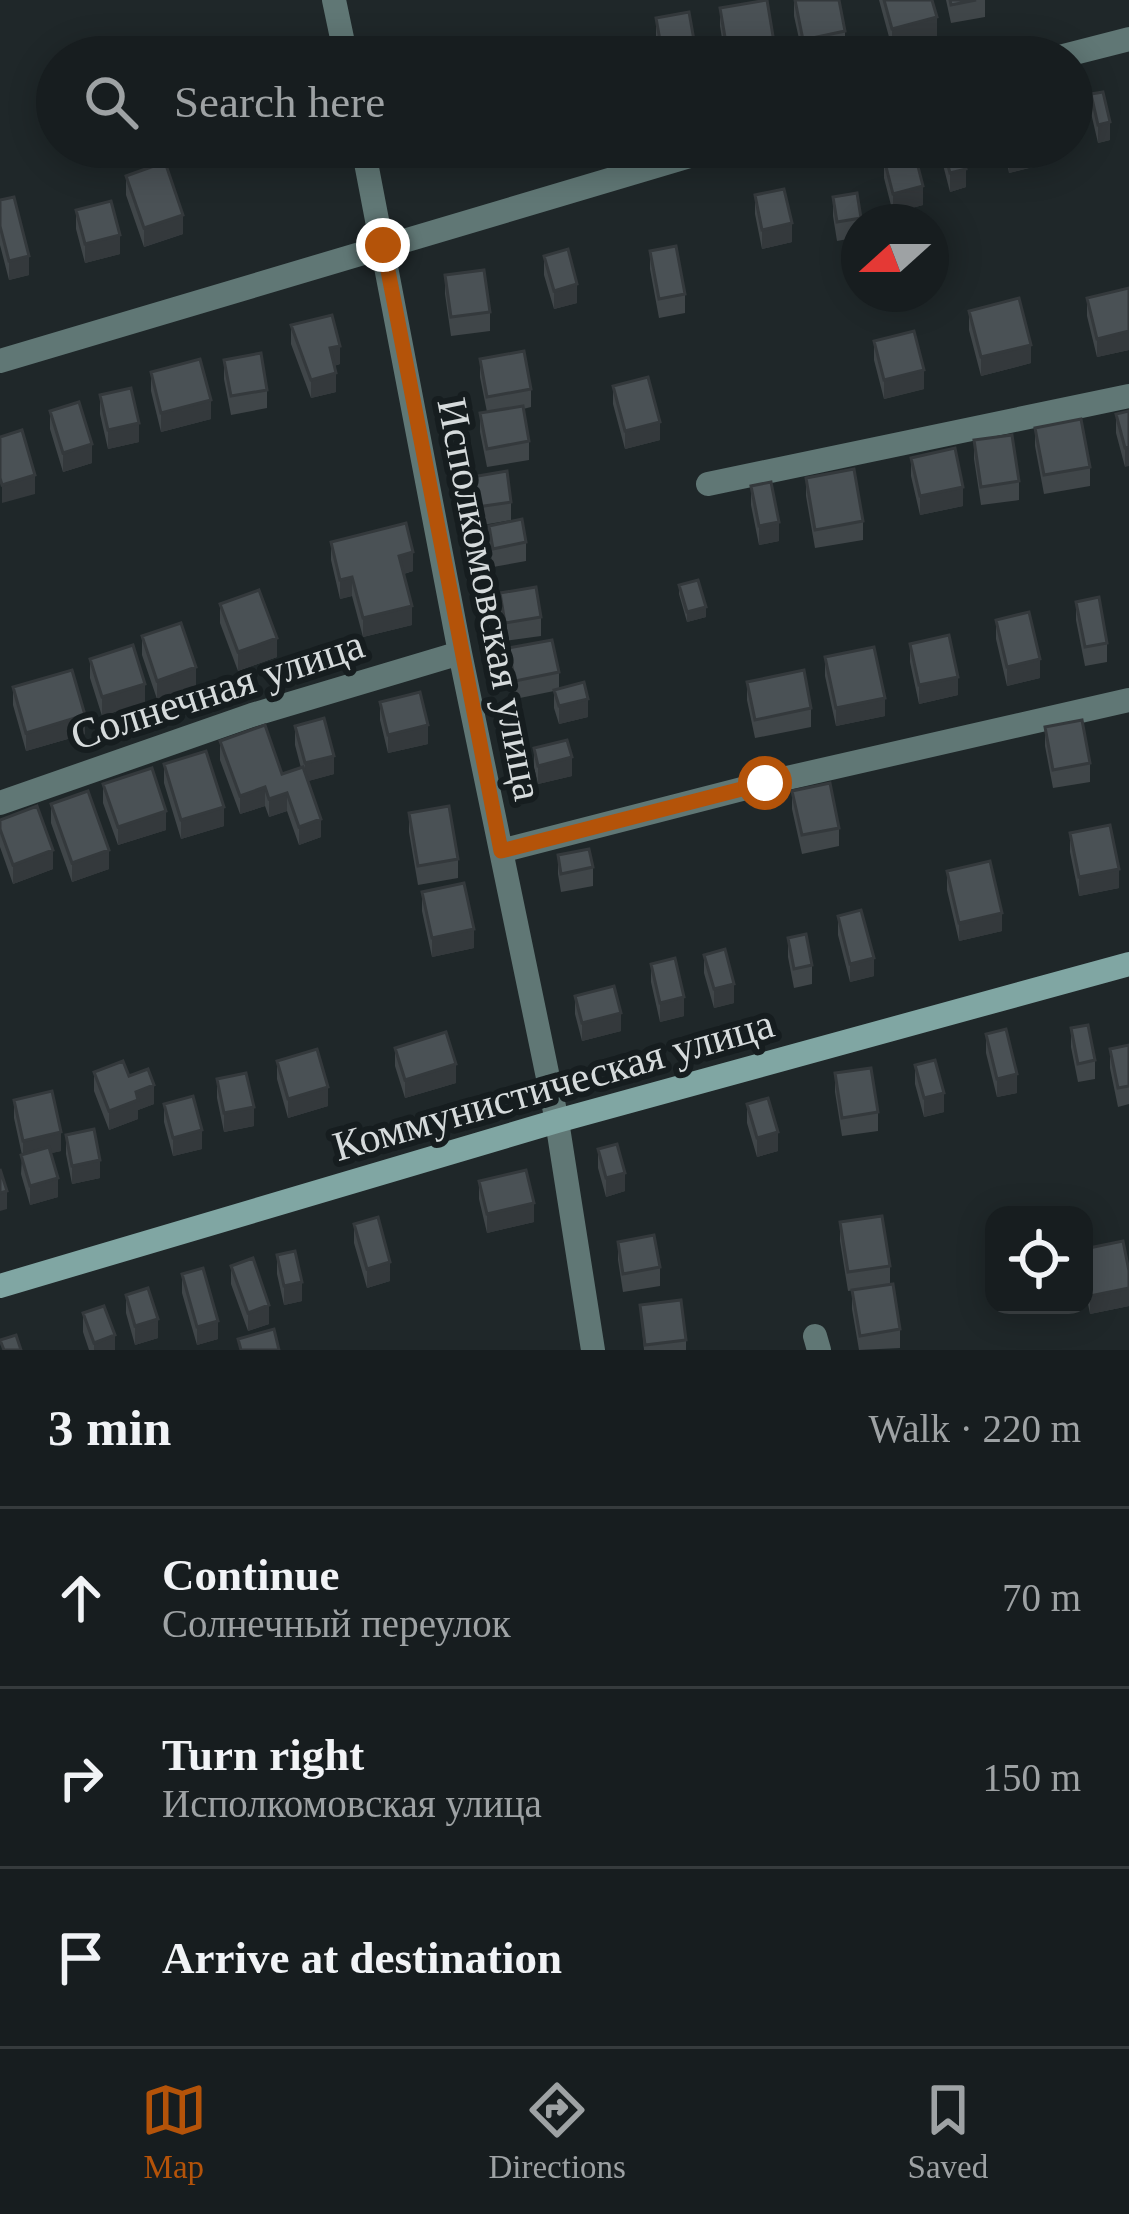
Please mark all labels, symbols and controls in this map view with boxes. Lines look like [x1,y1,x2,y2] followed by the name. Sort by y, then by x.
[36,36,1093,168] search box
[78,69,144,135] icon: search
[174,77,385,127] text: Search here
[841,204,949,312] north arrow
[356,218,410,272] route end
[428,394,552,805] street label: Исполкомовская улица
[65,621,370,759] street label: Солнечная улица
[738,756,792,810] route start
[328,1000,779,1170] street label: Коммунистическая улица
[985,1206,1093,1314] map controls
[985,1206,1093,1314] button: locate
[48,1400,171,1456] text: 3 min
[869,1407,1081,1450] text: Walk · 220 m
[162,1550,340,1600] text: Continue
[48,1565,114,1631] icon: ahead
[1002,1576,1081,1619] text: 70 m
[162,1602,511,1645] text: Солнечный переулок
[162,1730,364,1780] text: Turn right
[48,1745,114,1811] icon: right
[982,1756,1081,1799] text: 150 m
[162,1782,542,1825] text: Исполкомовская улица
[48,1925,114,1991] icon: arrive
[162,1933,562,1983] text: Arrive at destination
[141,2077,207,2186] tab: Map
[488,2077,626,2186] tab: Directions
[908,2077,988,2186] tab: Saved

